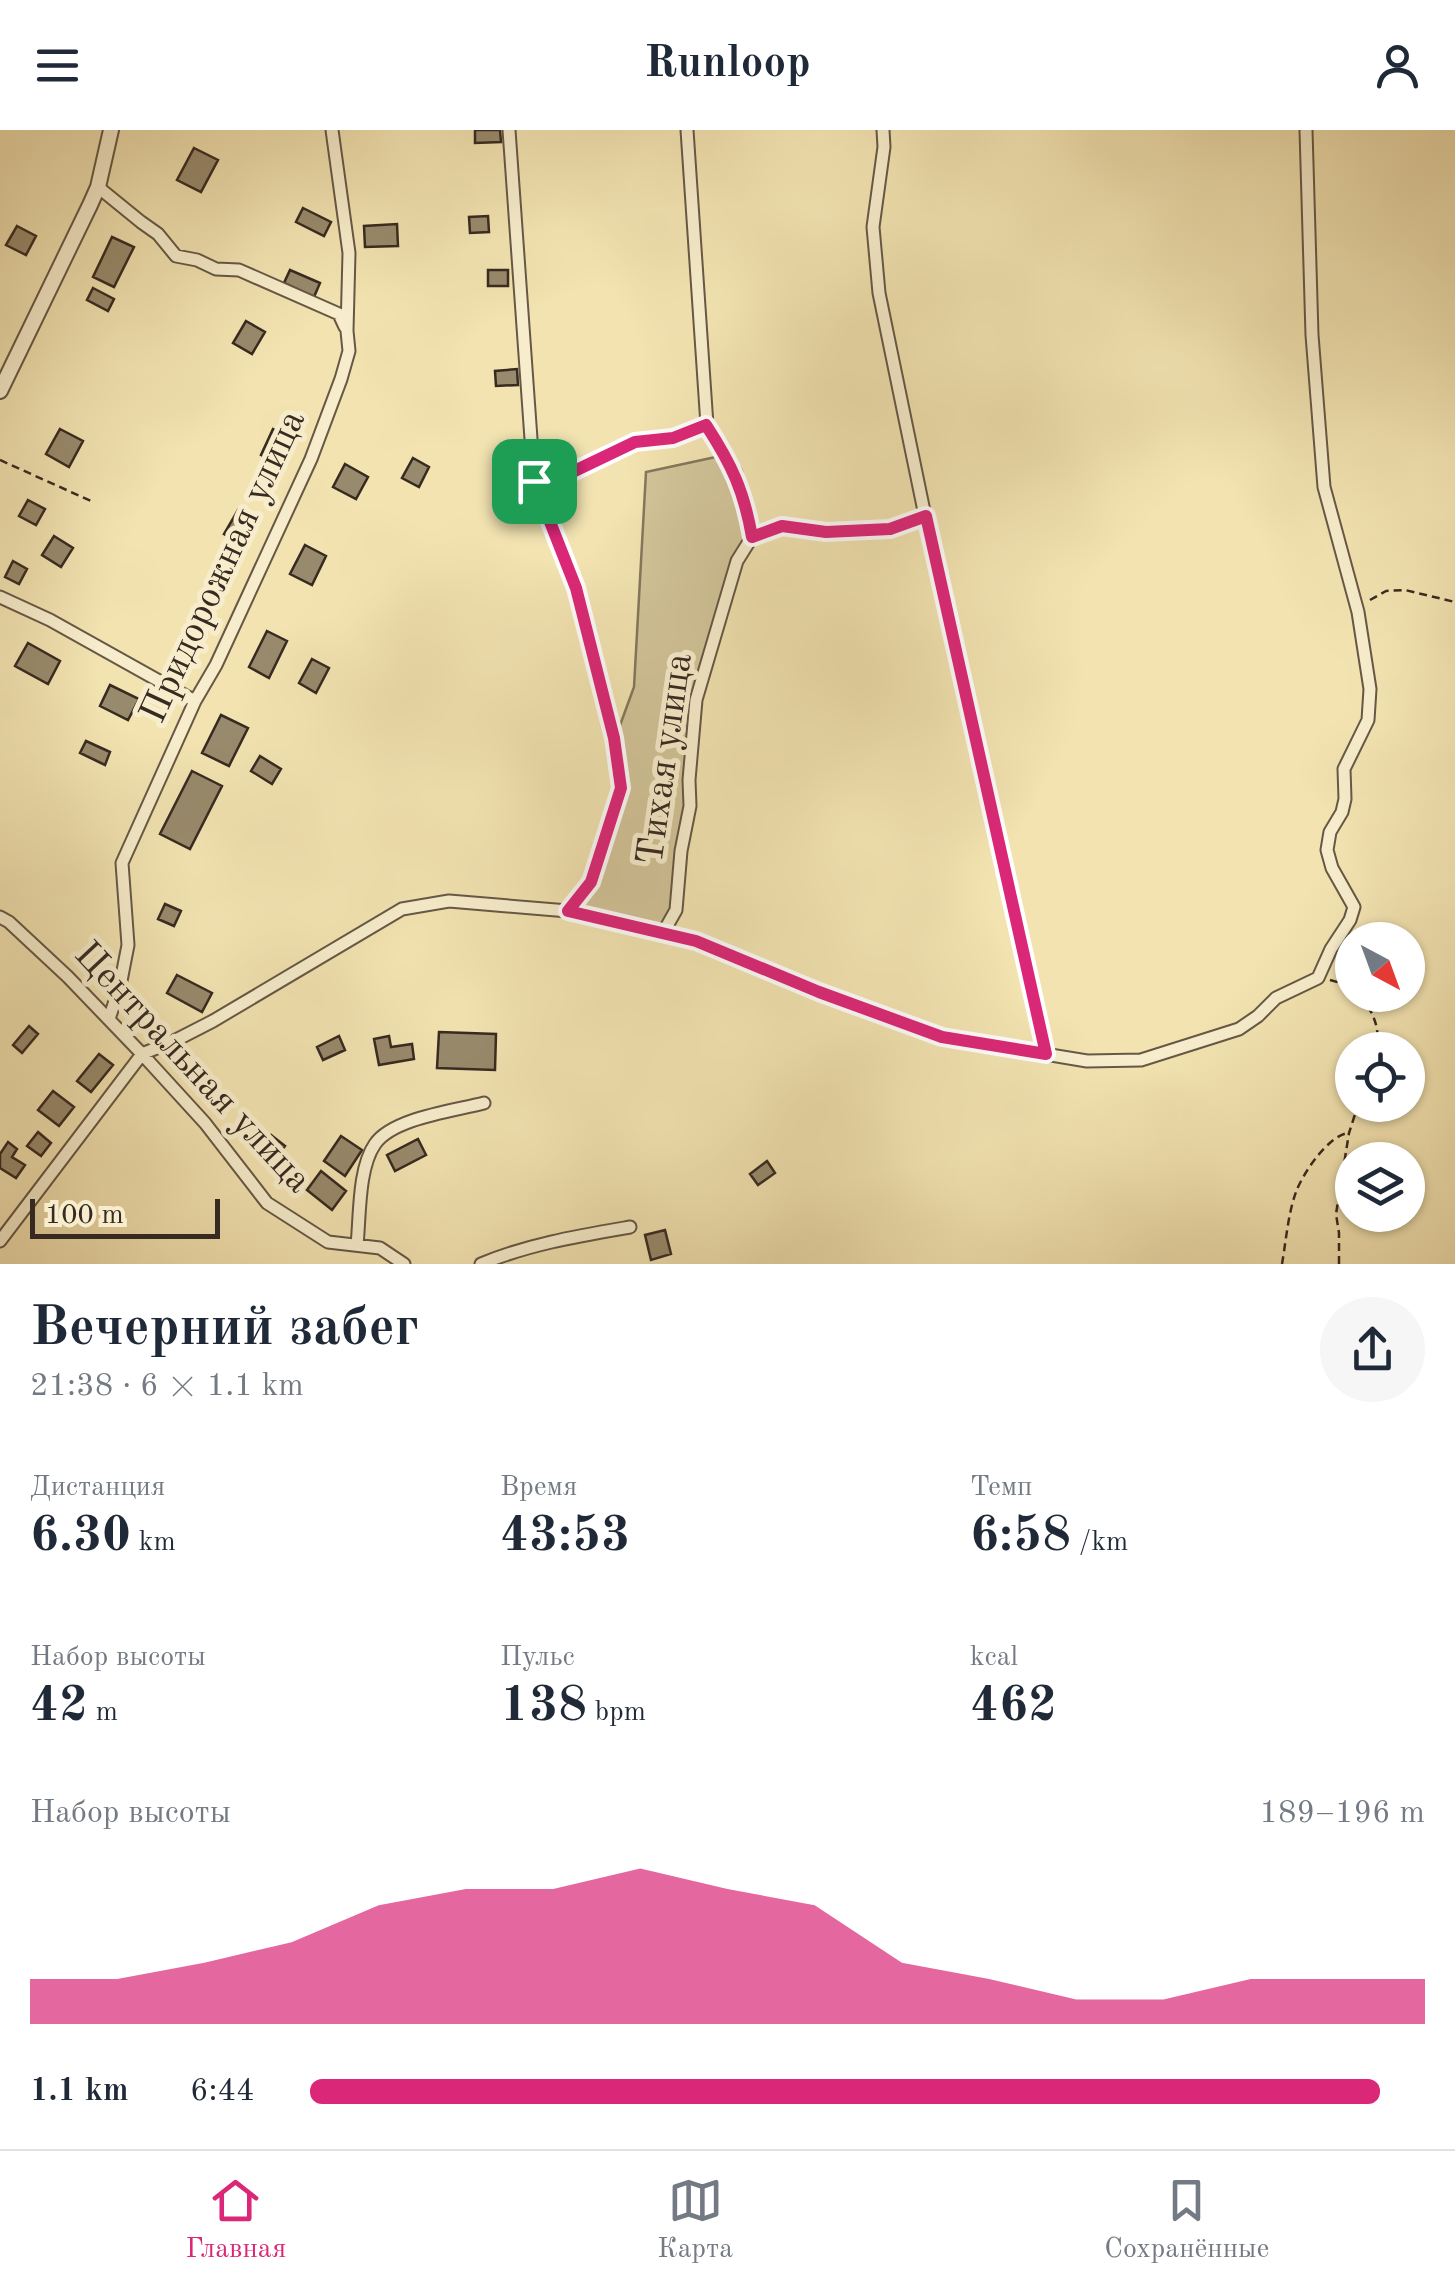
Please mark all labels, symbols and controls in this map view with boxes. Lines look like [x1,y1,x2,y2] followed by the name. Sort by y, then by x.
[30,38,85,93] icon: menu
[1370,38,1425,93] icon: person
[644,42,811,87] text: Runloop
[135,404,313,729] street label: Придорожная улица
[492,439,577,524] pin
[507,454,562,509] icon: arrive
[632,650,700,867] street label: Тихая улица
[1335,922,1425,1012] north arrow
[1335,922,1425,1232] map controls
[67,935,318,1201] street label: Центральная улица
[1335,1032,1425,1122] button: locate
[1335,1142,1425,1232] button: layers
[30,1194,220,1238] scale bar
[45,1202,124,1230] text: 100 m
[1320,1297,1425,1402] button: share
[30,1302,419,1357] text: Вечерний забег
[30,1371,304,1403] text: 21:38 · 6 × 1.1 km
[30,1474,165,1502] text: Дистанция
[500,1474,577,1502] text: Время
[970,1474,1032,1502] text: Темп
[30,1512,131,1562] text: 6.30
[500,1512,630,1562] text: 43:53
[970,1512,1071,1562] text: 6:58
[131,1529,176,1557] text: km
[1071,1529,1128,1557] text: /km
[30,1644,206,1672] text: Набор высоты
[500,1644,575,1672] text: Пульс
[970,1644,1018,1672] text: kcal
[30,1682,88,1732] text: 42
[500,1682,587,1732] text: 138
[970,1682,1057,1732] text: 462
[88,1699,118,1727] text: m
[587,1699,646,1727] text: bpm
[30,1798,231,1830] text: Набор высоты
[1259,1798,1425,1830] text: 189–196 m
[30,2076,129,2108] text: 1.1 km
[190,2076,255,2108] text: 6:44
[186,2173,286,2268] tab: Главная
[657,2173,733,2268] tab: Карта
[1104,2173,1269,2268] tab: Сохранённые

